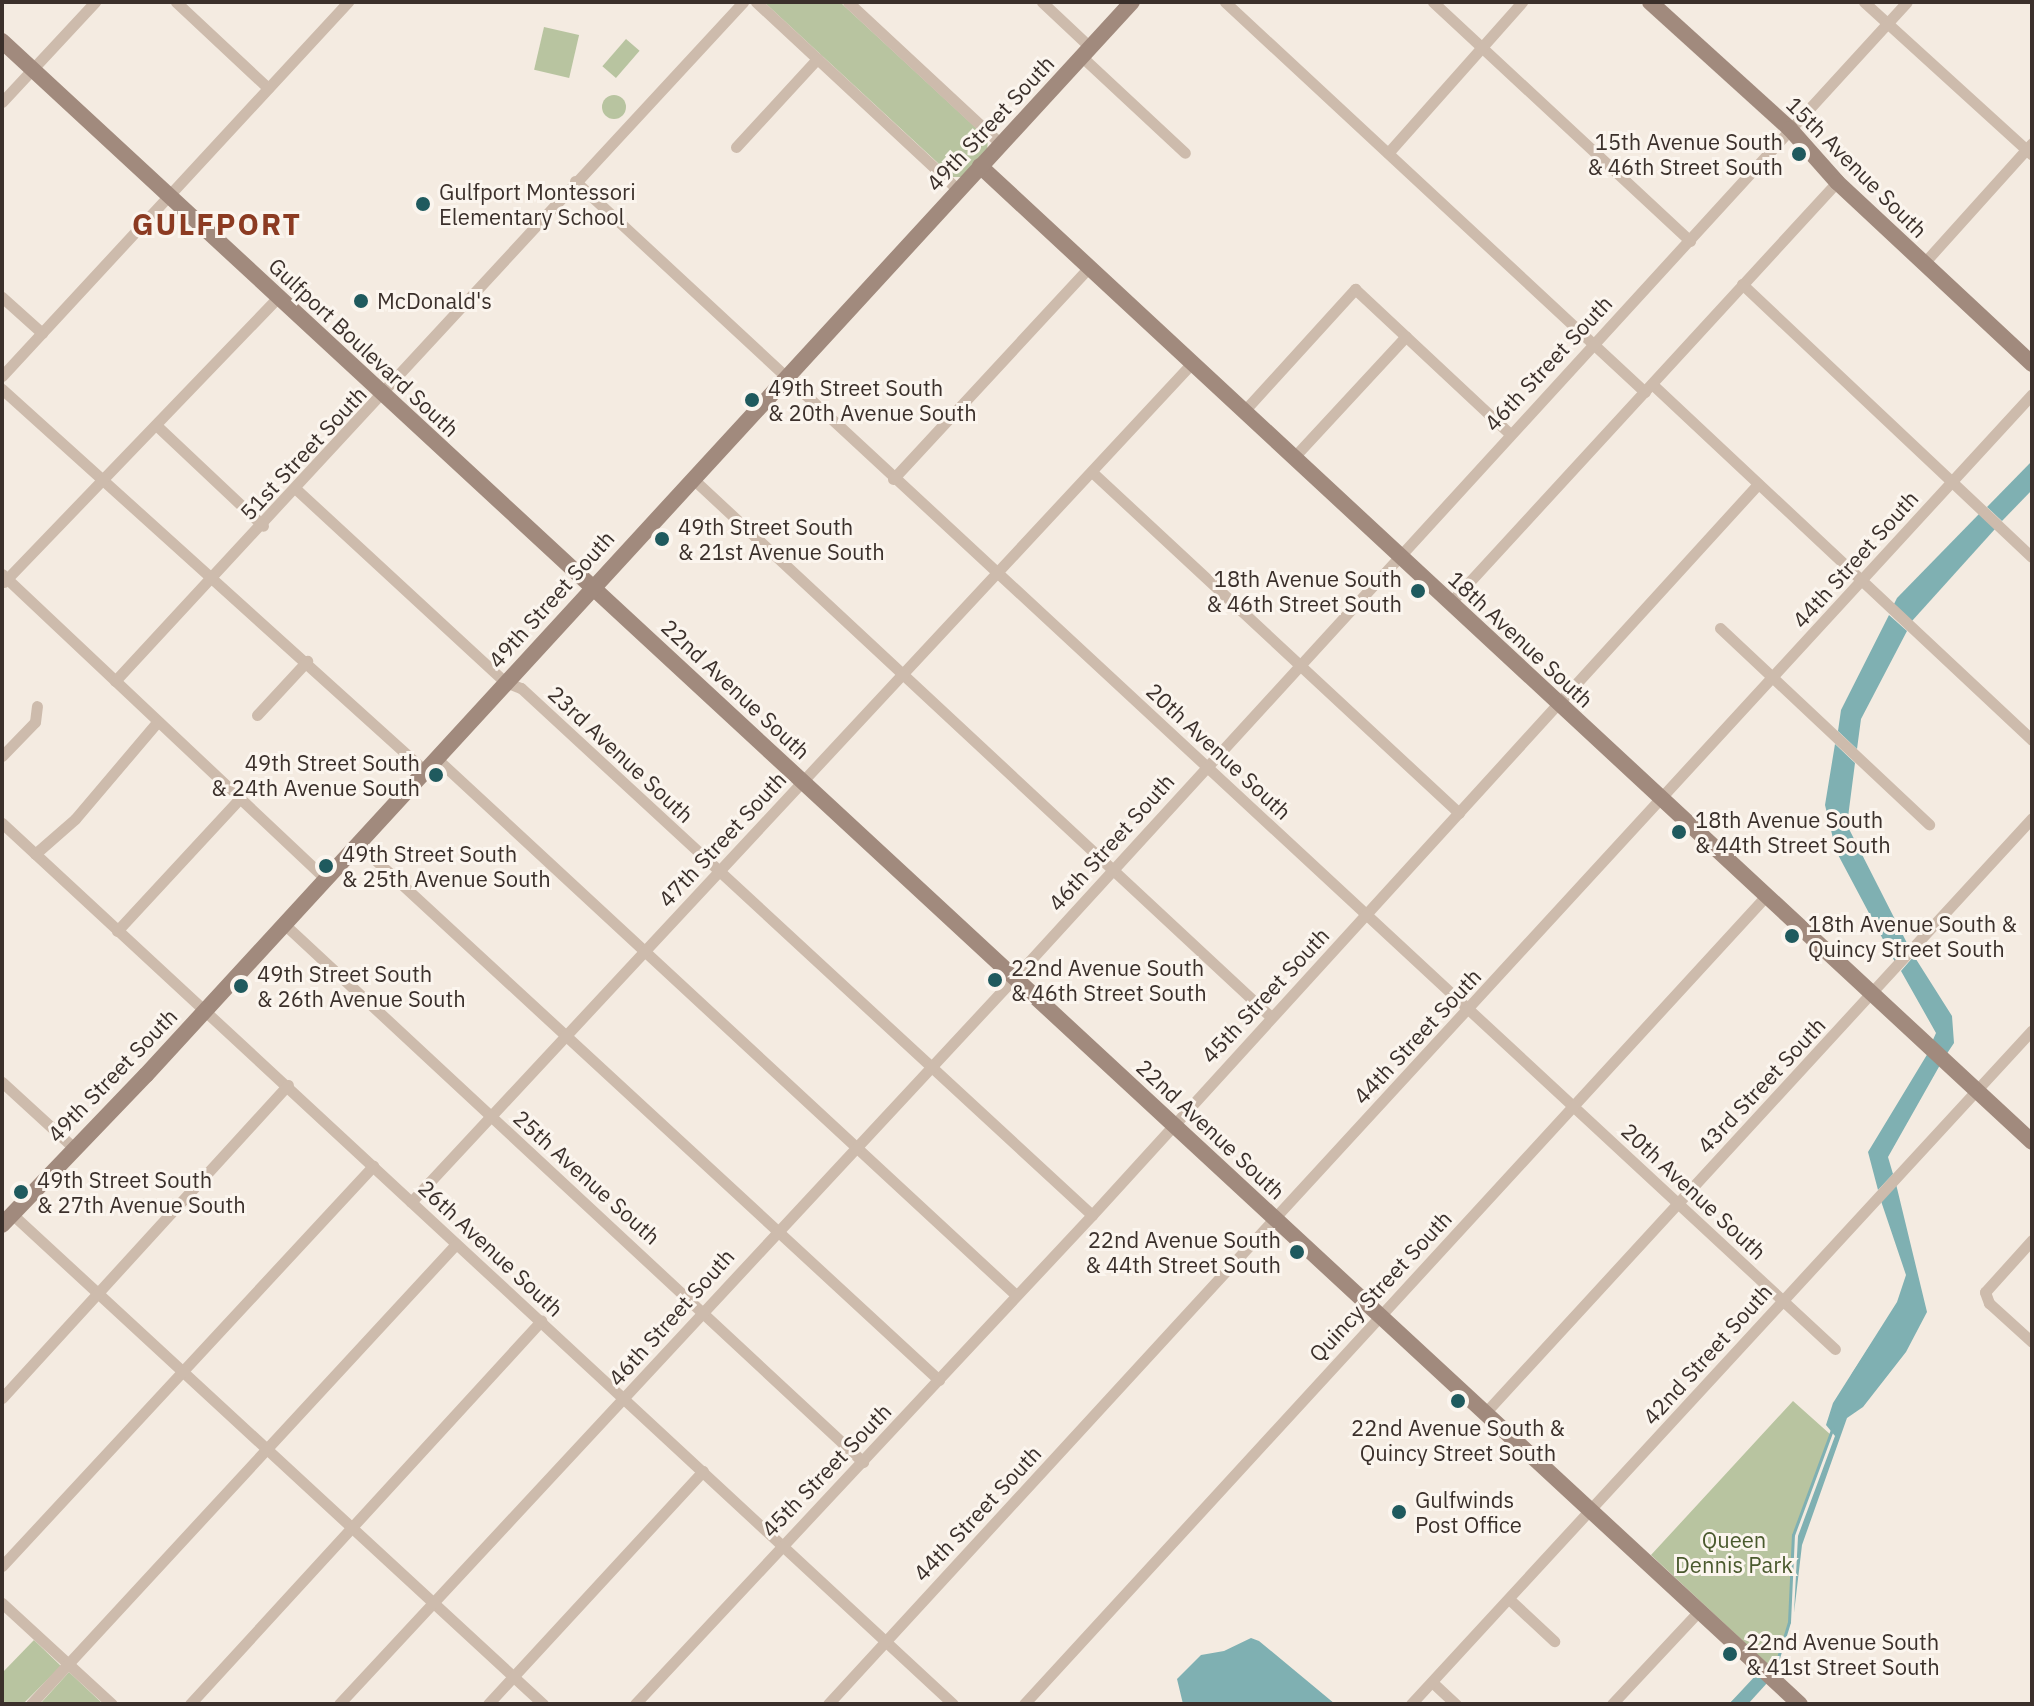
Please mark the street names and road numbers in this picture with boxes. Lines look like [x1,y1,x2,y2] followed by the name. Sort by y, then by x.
[921,50,1059,196] street label: 49th Street South
[1781,91,1933,243] street label: 15th Avenue South
[264,252,464,442] street label: Gulfport Boulevard South
[1479,290,1617,436] street label: 46th Street South
[234,381,372,525] street label: 51st Street South
[1787,485,1923,633] street label: 44th Street South
[483,525,619,673] street label: 49th Street South
[1443,565,1599,713] street label: 18th Avenue South
[656,613,816,765] street label: 22nd Avenue South
[1141,677,1297,825] street label: 20th Avenue South
[543,680,699,828] street label: 23rd Avenue South
[653,766,791,912] street label: 47th Street South
[1043,768,1179,916] street label: 46th Street South
[1196,922,1334,1068] street label: 45th Street South
[1348,963,1486,1109] street label: 44th Street South
[42,1003,182,1147] street label: 49th Street South
[1691,1012,1831,1158] street label: 43rd Street South
[1131,1053,1291,1205] street label: 22nd Avenue South
[508,1104,666,1250] street label: 25th Avenue South
[1616,1117,1772,1265] street label: 20th Avenue South
[413,1174,569,1322] street label: 26th Avenue South
[1303,1205,1457,1367] street label: Quincy Street South
[603,1243,739,1391] street label: 46th Street South
[1637,1278,1777,1430] street label: 42nd Street South
[756,1398,896,1542] street label: 45th Street South
[908,1440,1046,1586] street label: 44th Street South

